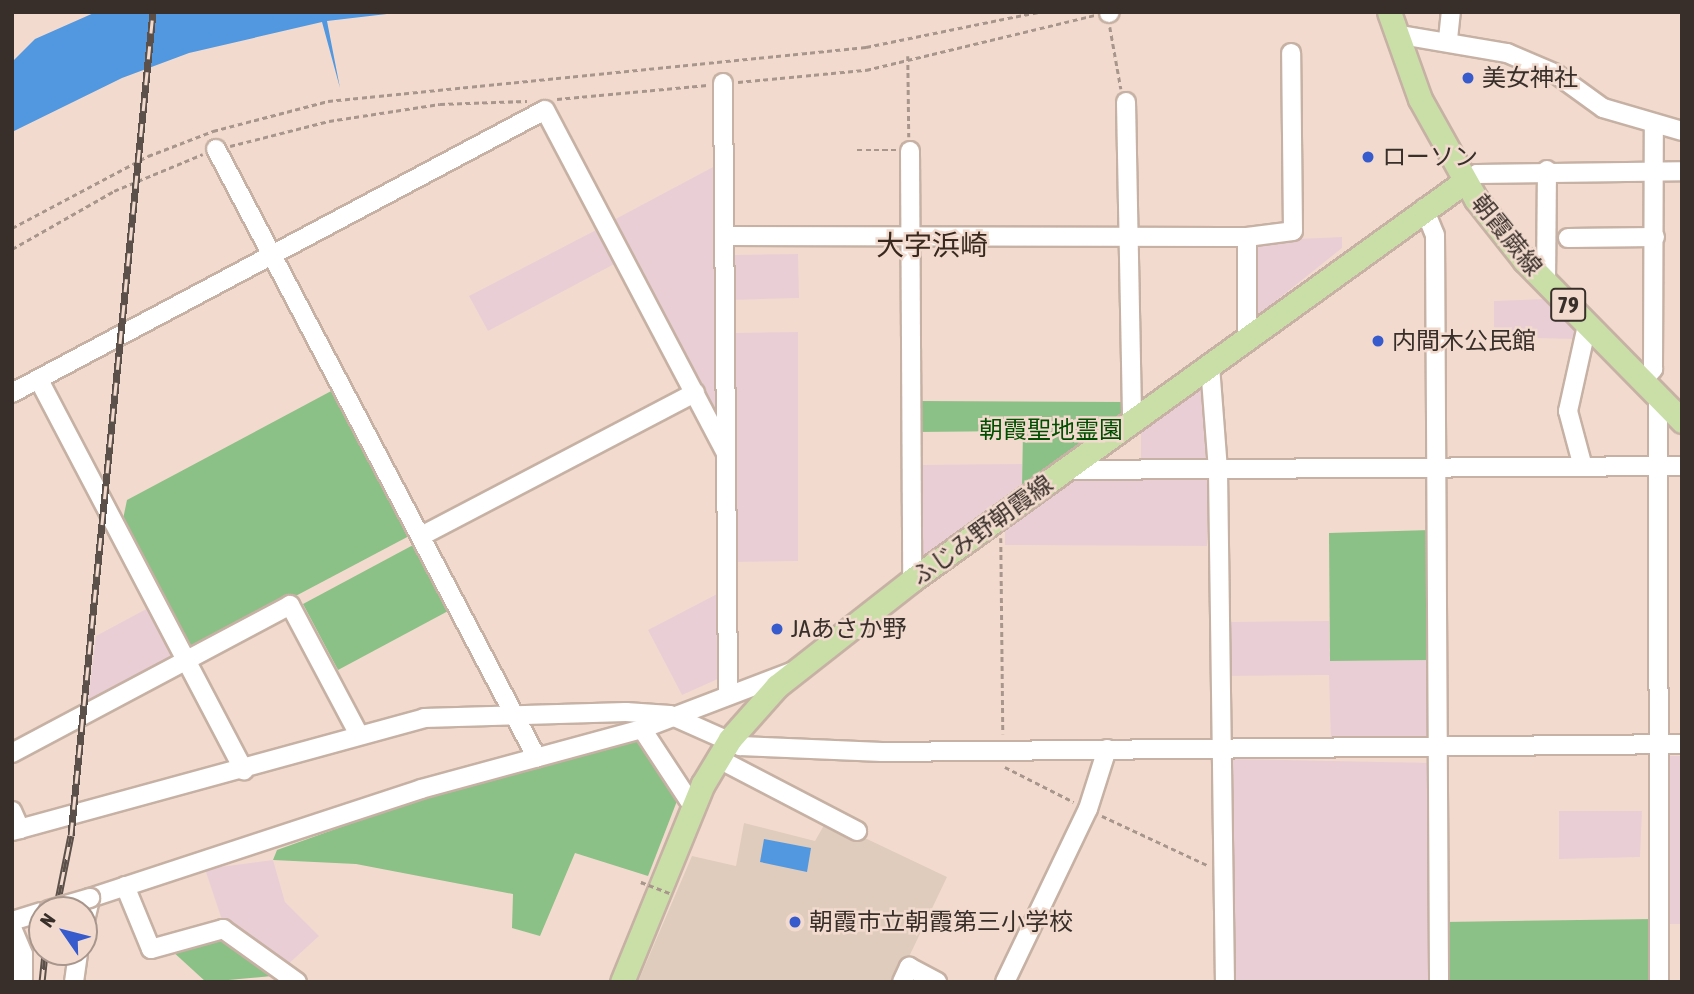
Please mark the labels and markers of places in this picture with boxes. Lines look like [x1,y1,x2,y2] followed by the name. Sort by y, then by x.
[1482,64,1578,92] place label: 美女神社
[1460,70,1476,86] marker: 美女神社
[1382,143,1478,171] place label: ローソン
[1360,149,1376,165] marker: ローソン
[1392,327,1536,355] place label: 内間木公民館
[1370,333,1386,349] marker: 内間木公民館
[791,615,906,643] place label: JAあさか野
[769,621,785,637] marker: JAあさか野
[809,908,1073,936] place label: 朝霞市立朝霞第三小学校
[787,914,803,930] marker: 朝霞市立朝霞第三小学校

